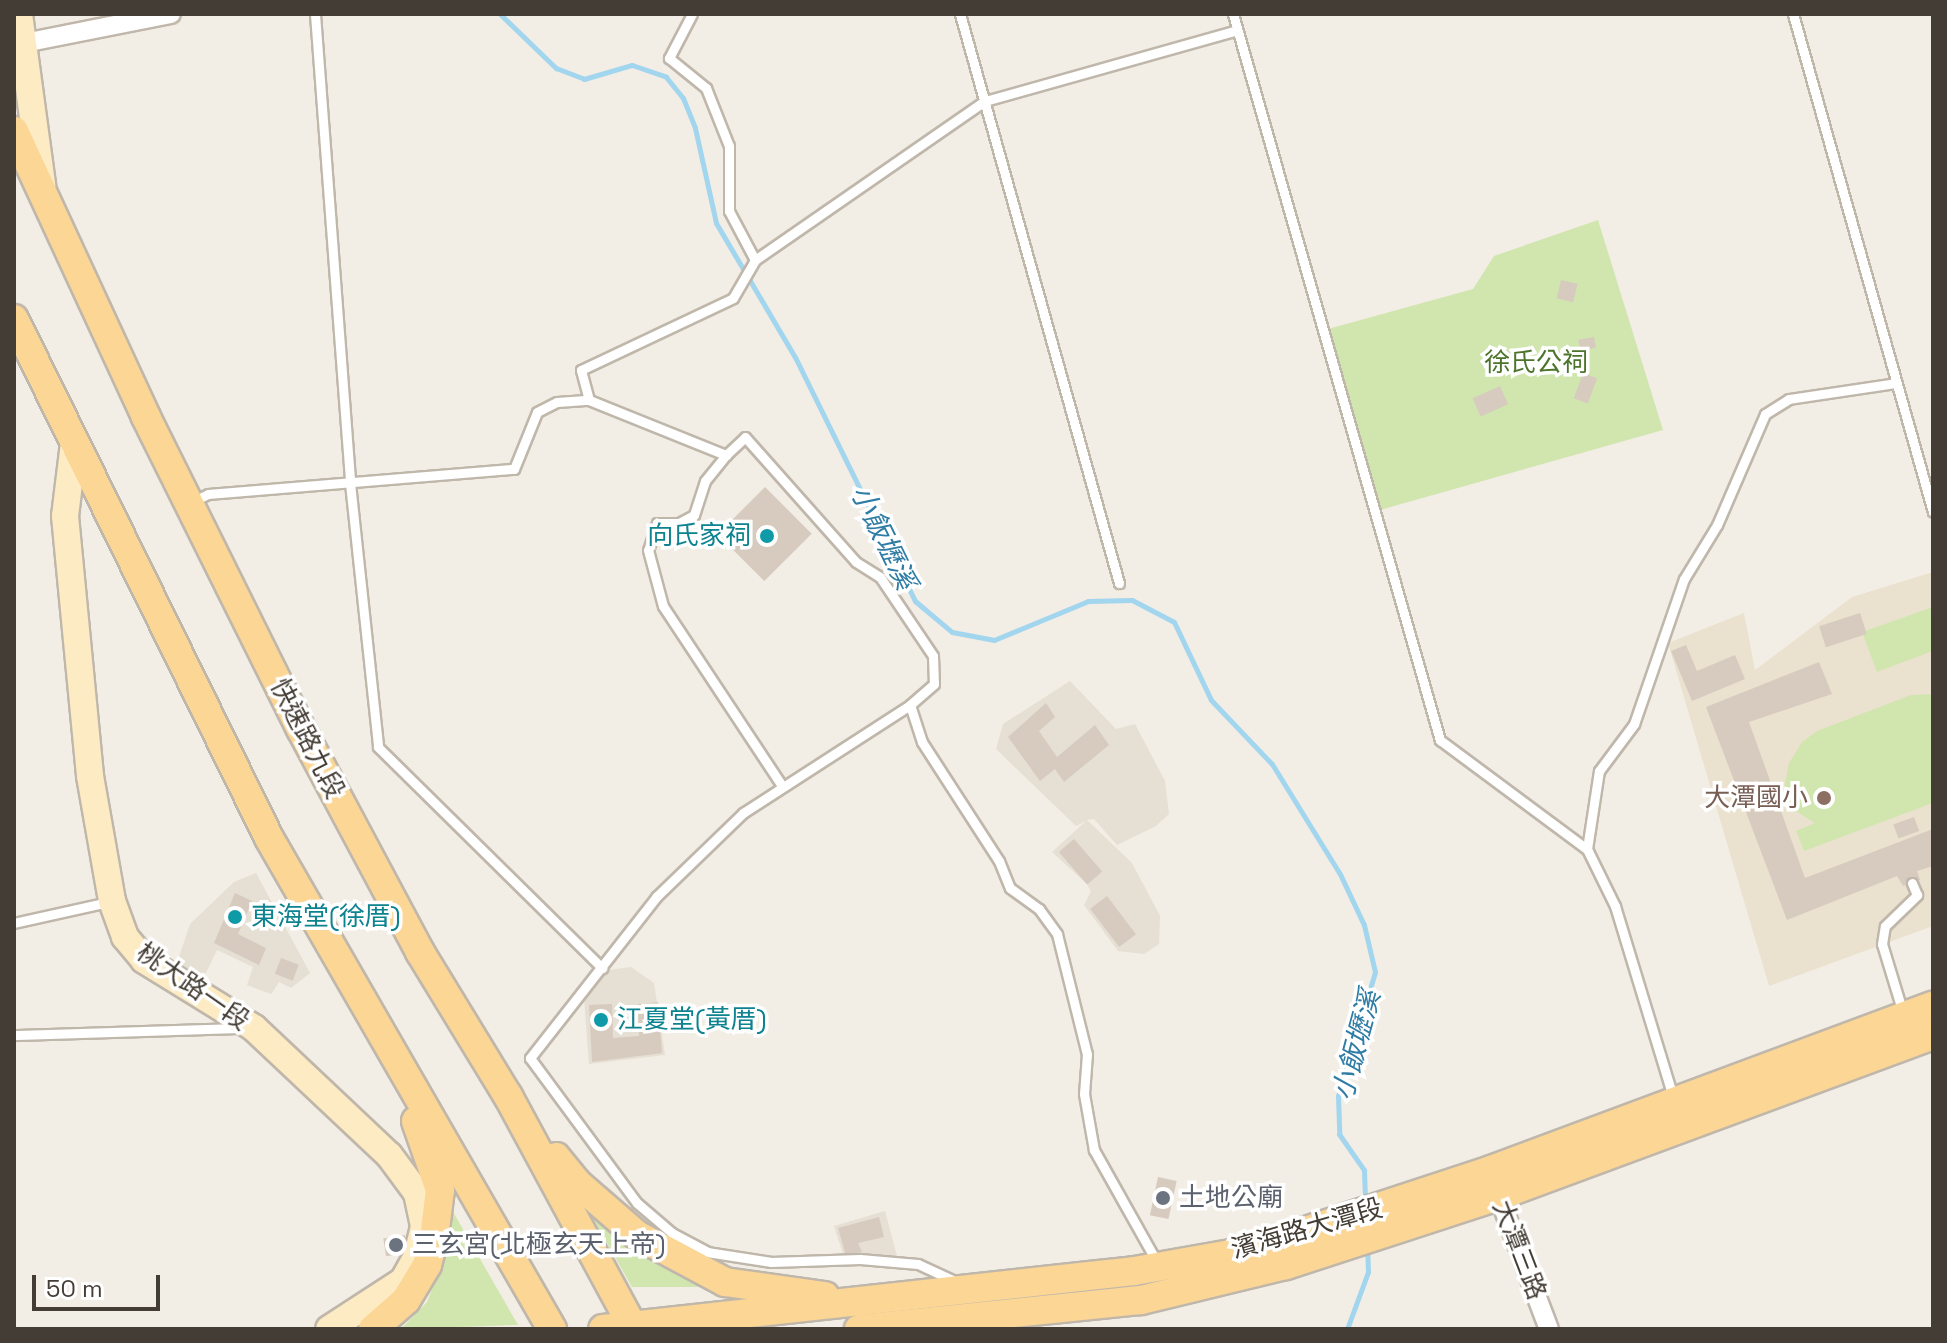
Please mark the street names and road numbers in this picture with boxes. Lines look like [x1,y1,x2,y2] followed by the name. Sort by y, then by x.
[264,674,350,804] street label: 快速路九段
[131,937,255,1037] street label: 桃大路一段
[1228,1193,1386,1265] street label: 濱海路大潭段
[1486,1196,1552,1304] street label: 大潭三路

